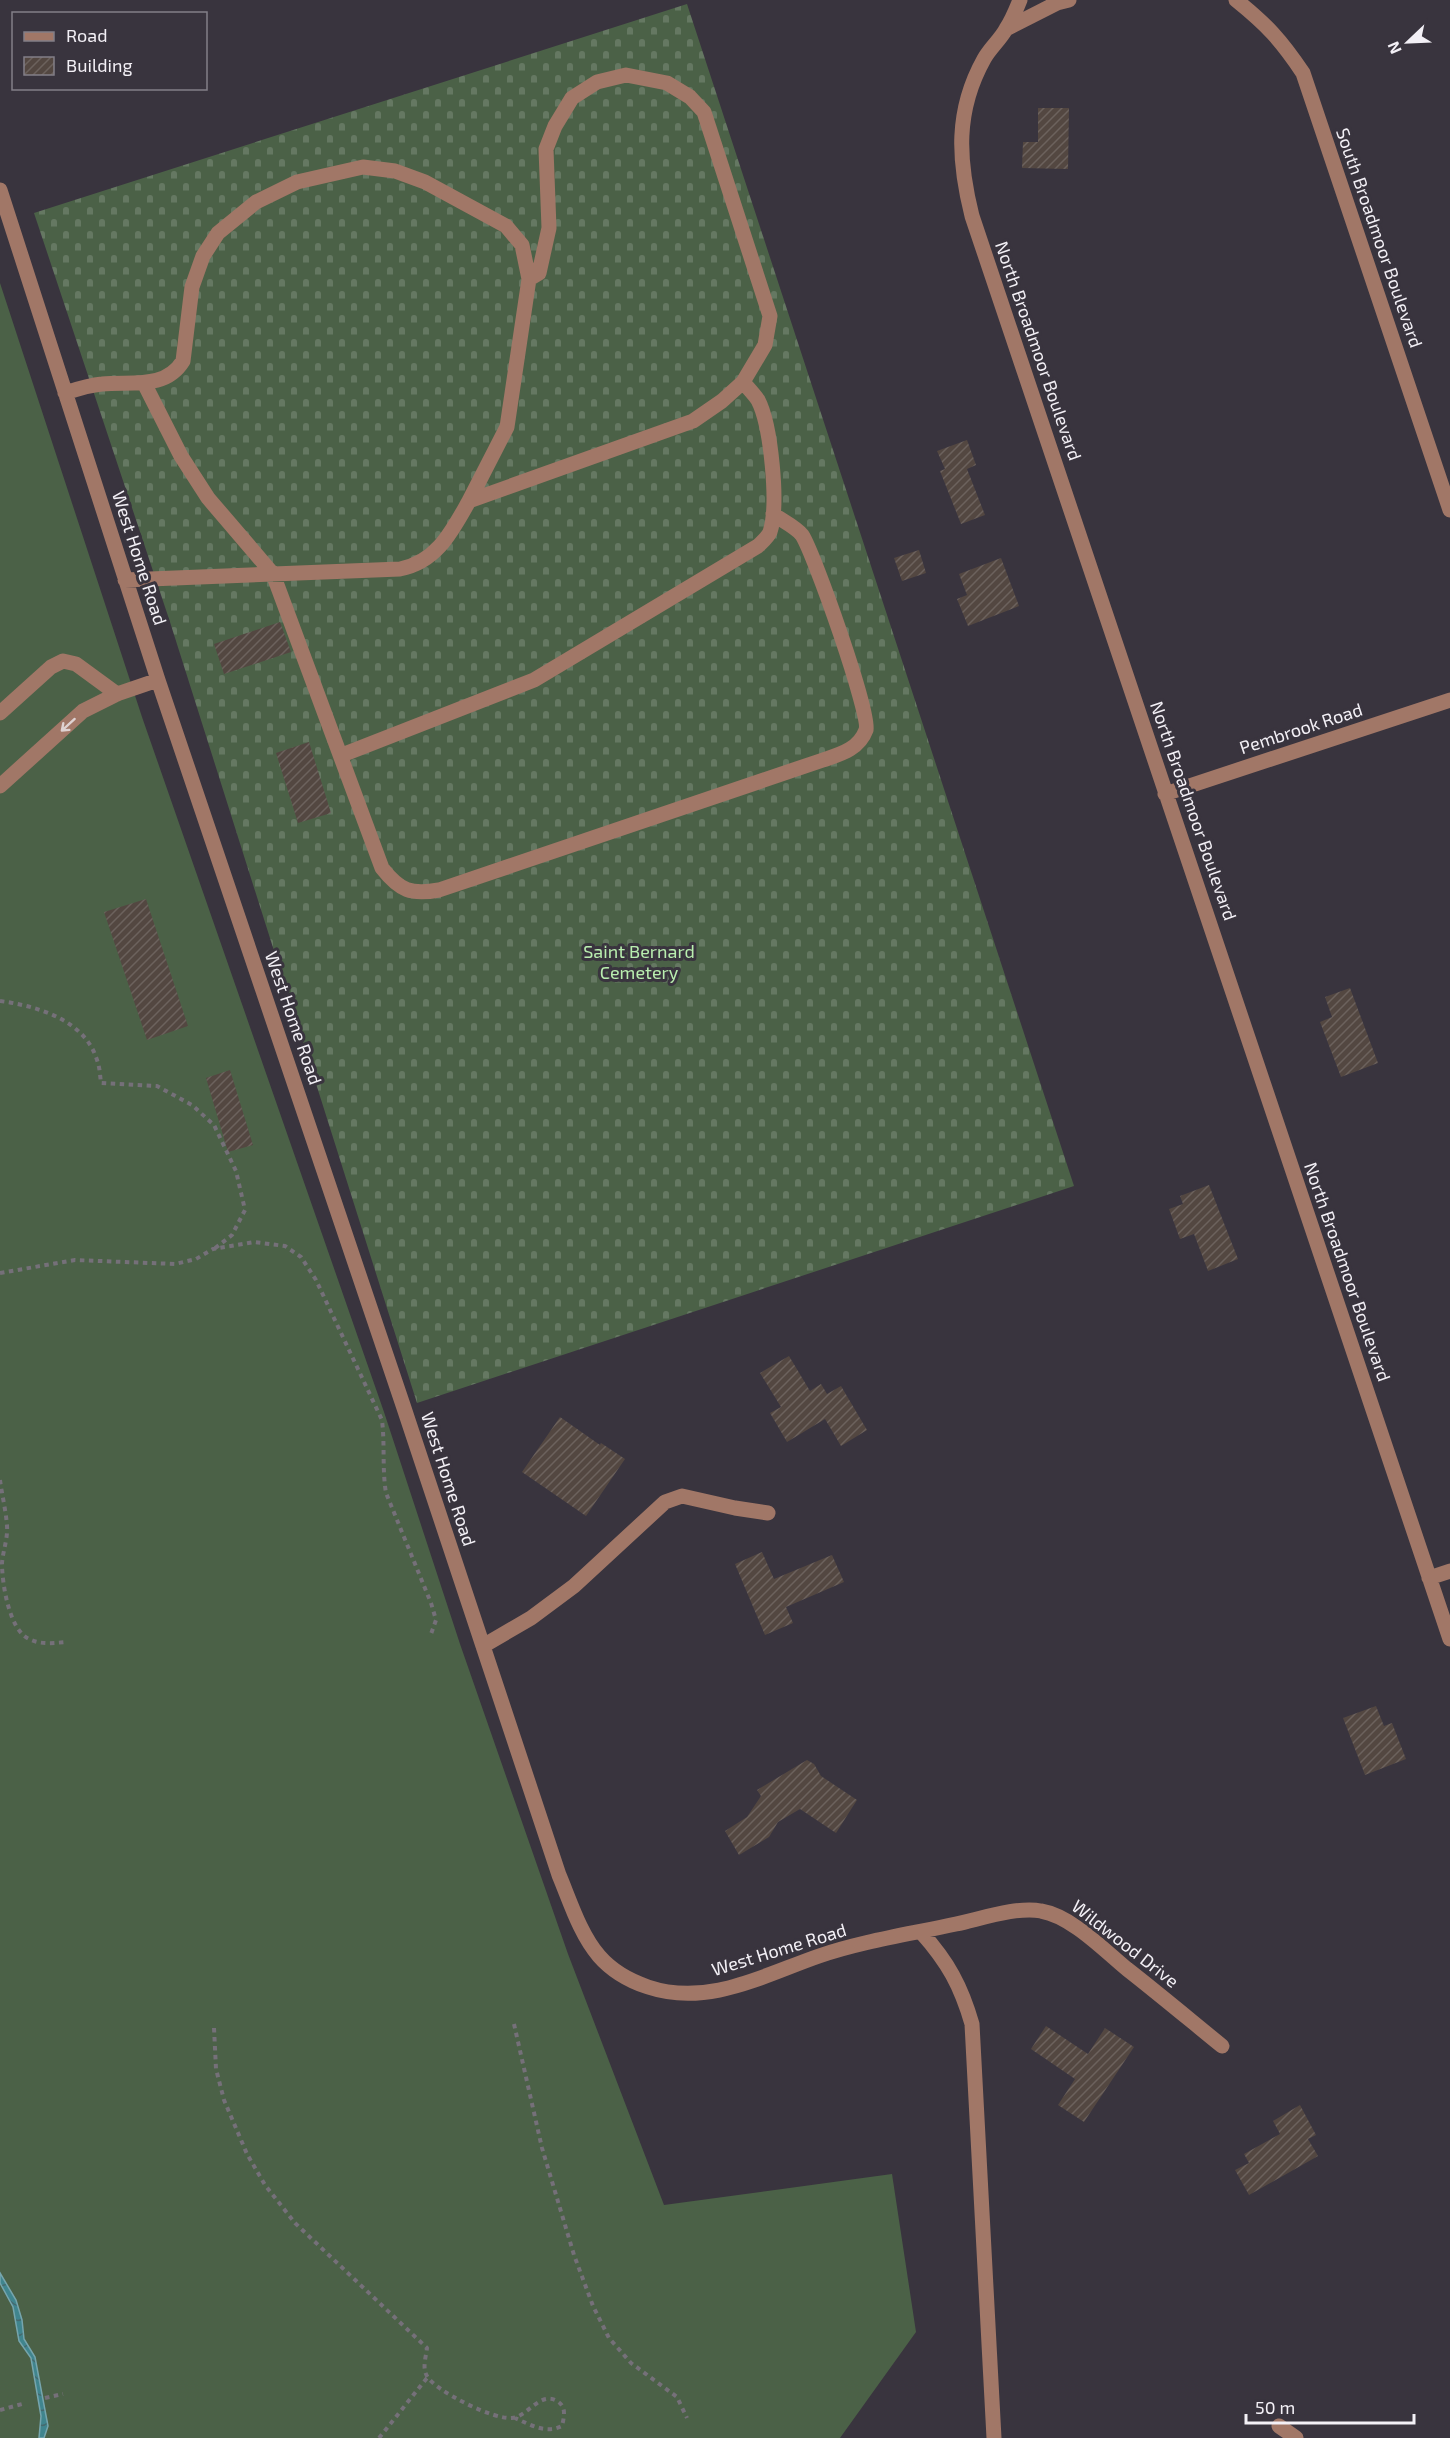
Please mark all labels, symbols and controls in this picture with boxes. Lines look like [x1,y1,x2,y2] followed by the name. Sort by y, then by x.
[12,12,207,90] legend
[1378,12,1438,72] north arrow
[66,24,107,46] text: Road
[1383,39,1405,57] text: N
[66,54,133,76] text: Building
[1332,125,1428,350] street label: South Broadmoor Boulevard
[991,238,1087,463] street label: North Broadmoor Boulevard
[108,488,172,627] street label: West Home Road
[1146,698,1242,923] street label: North Broadmoor Boulevard
[1236,698,1365,758] street label: Pembrook Road
[61,718,76,732] one-way arrow
[583,940,695,983] park label: Saint Bernard Cemetery
[261,948,327,1087] street label: West Home Road
[1300,1159,1396,1384] street label: North Broadmoor Boulevard
[417,1409,481,1548] street label: West Home Road
[1068,1895,1183,1992] street label: Wildwood Drive
[709,1918,849,1980] street label: West Home Road
[1246,2387,1414,2425] scale bar
[1255,2396,1295,2418] text: 50 m

